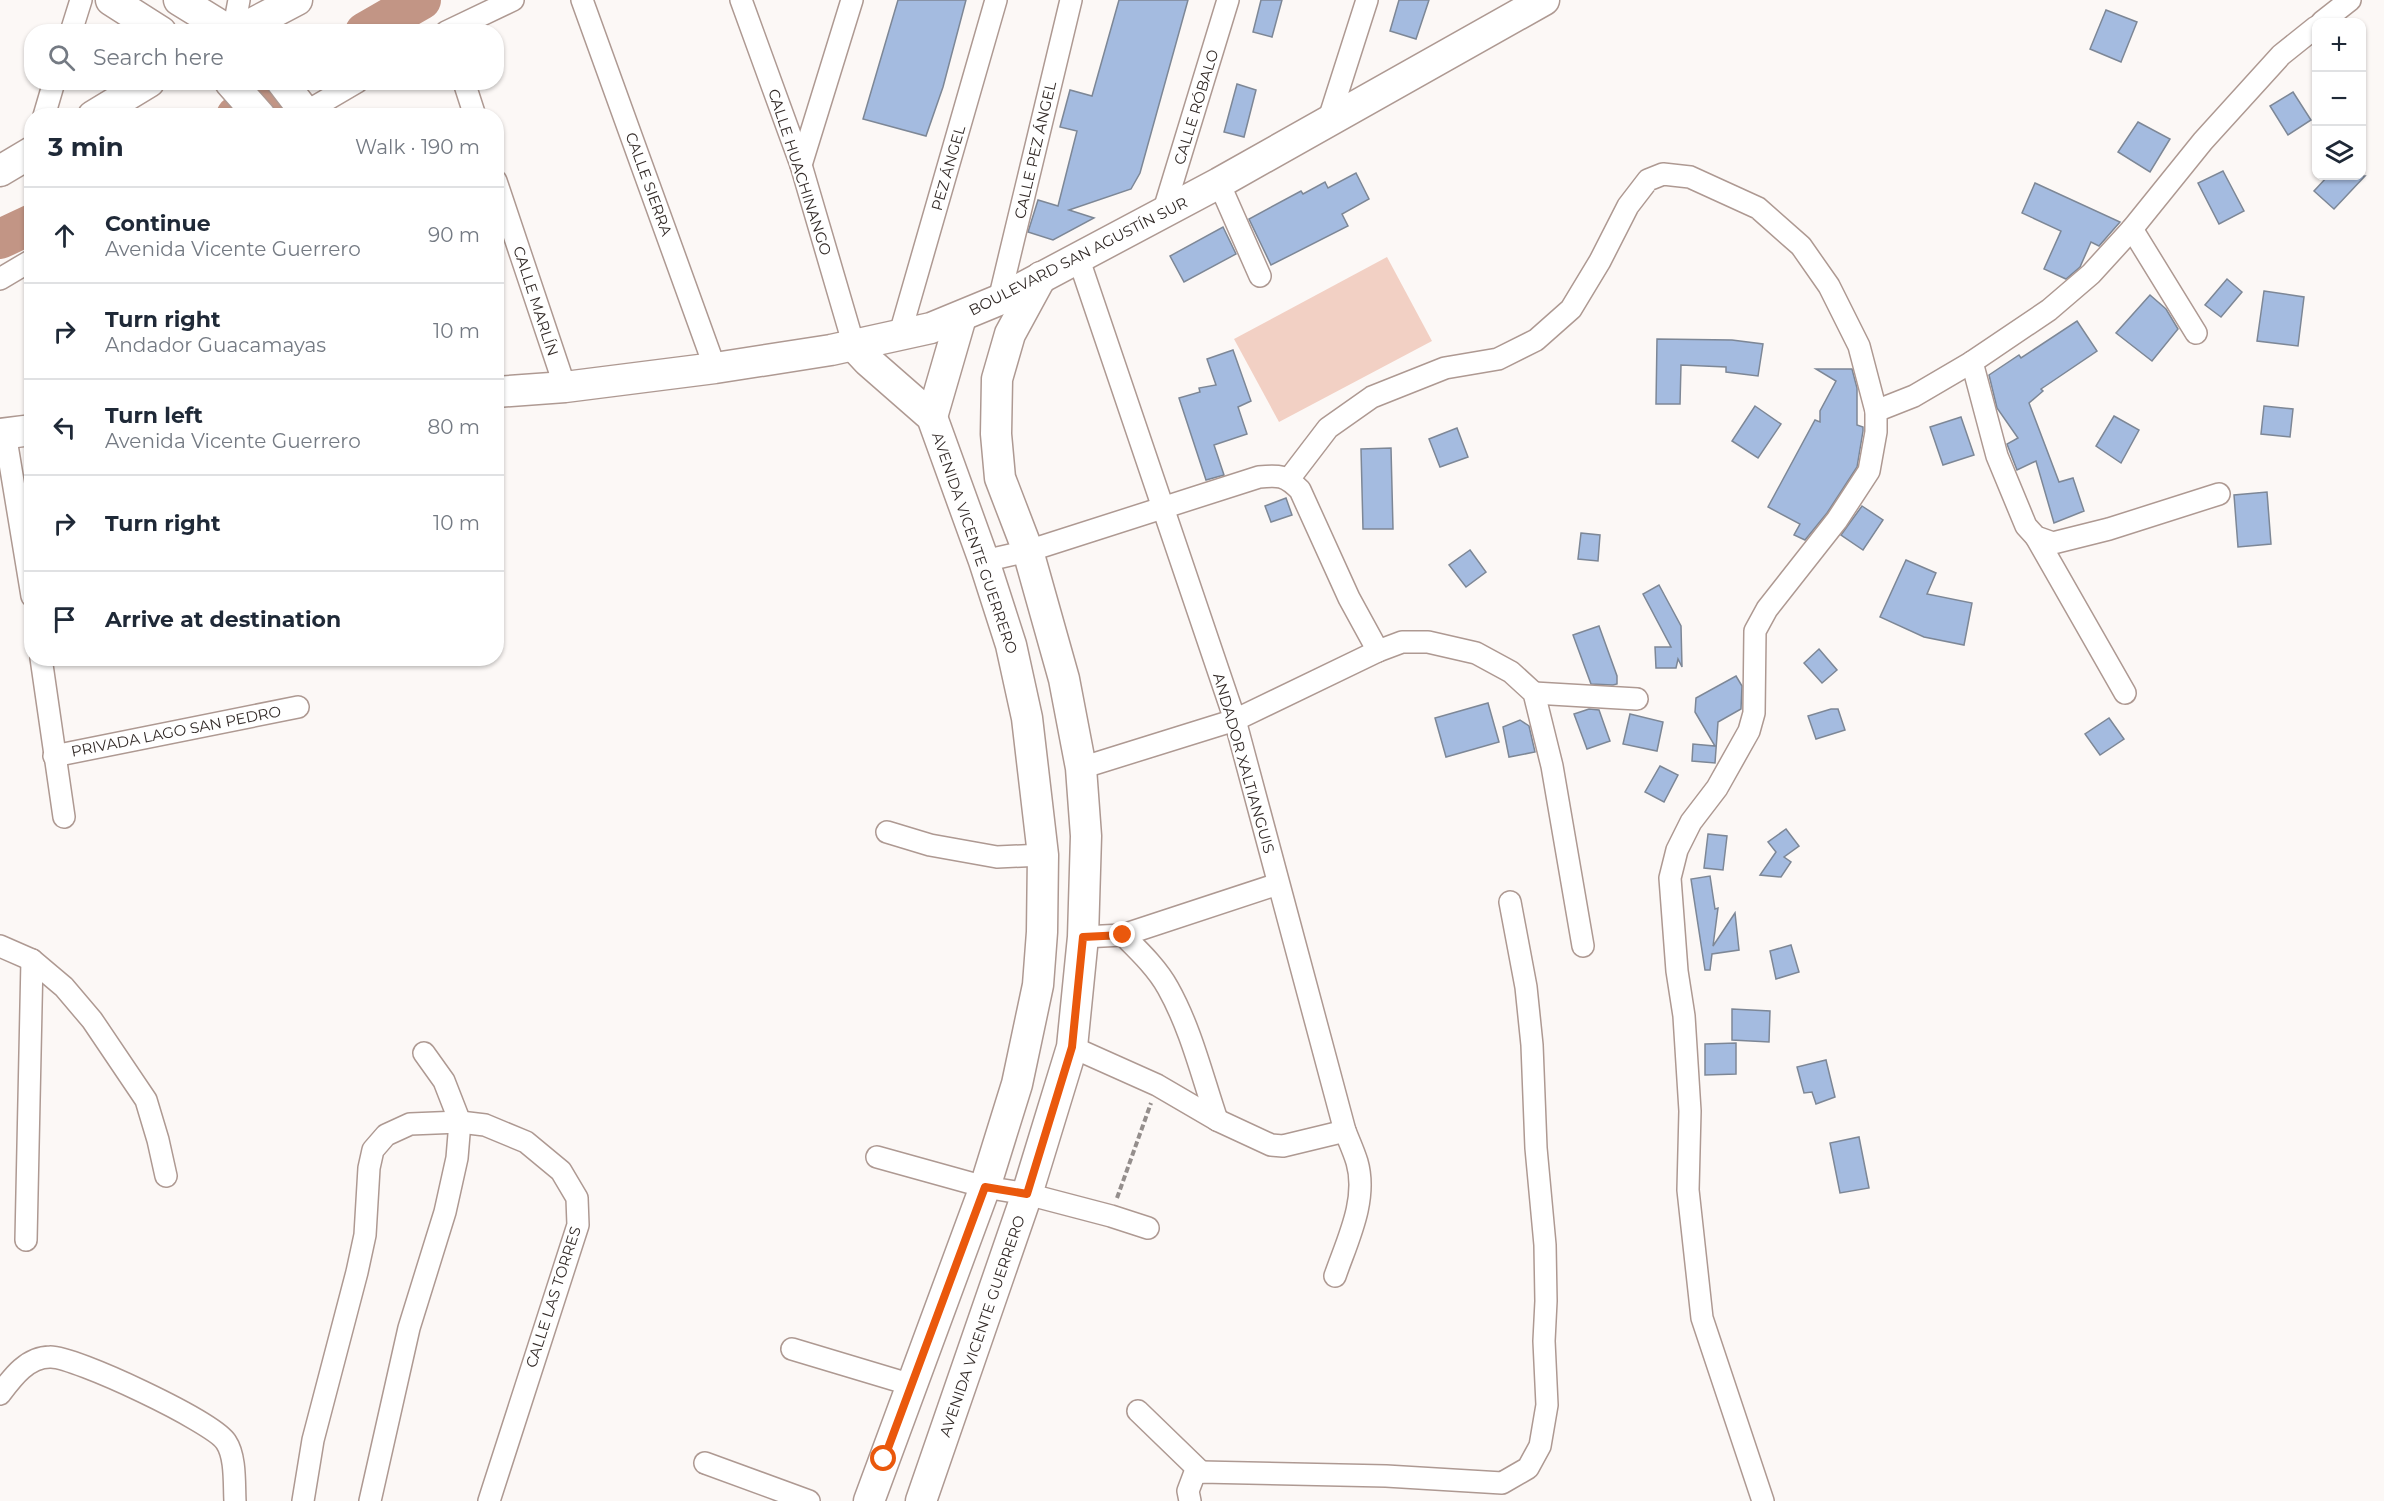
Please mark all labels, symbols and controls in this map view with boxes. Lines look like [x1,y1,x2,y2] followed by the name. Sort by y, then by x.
[2312,18,2366,180] map controls
[2312,18,2366,72] button: +
[24,24,504,90] search box
[45,41,78,74] icon: search
[93,44,224,71] text: Search here
[1169,47,1223,167] street label: CALLE RÓBALO
[2312,72,2366,126] button: −
[1010,79,1060,221] street label: CALLE PEZ ÁNGEL
[764,86,836,258] street label: CALLE HUACHINANGO
[927,123,969,213] street label: PEZ ÁNGEL
[2312,126,2366,180] button: layers
[621,130,677,239] street label: CALLE SIERRA
[48,131,124,163] text: 3 min
[355,135,480,159] text: Walk · 190 m
[966,192,1191,320] street label: BOULEVARD SAN AGUSTÍN SUR
[105,210,211,237] text: Continue
[48,219,81,252] icon: ahead
[428,223,480,247] text: 90 m
[105,237,361,261] text: Avenida Vicente Guerrero
[509,244,563,358] street label: CALLE MARLÍN
[105,306,220,333] text: Turn right
[48,315,81,348] icon: right
[433,319,480,343] text: 10 m
[105,333,326,357] text: Andador Guacamayas
[105,402,203,429] text: Turn left
[48,411,81,444] icon: left
[428,415,480,439] text: 80 m
[105,429,361,453] text: Avenida Vicente Guerrero
[928,430,1022,656] street label: AVENIDA VICENTE GUERRERO
[48,507,81,540] icon: right
[105,510,220,537] text: Turn right
[433,511,480,535] text: 10 m
[48,603,81,636] icon: arrive
[105,606,341,633] text: Arrive at destination
[1209,671,1279,855] street label: ANDADOR XALTIANGUIS
[69,701,283,761] street label: PRIVADA LAGO SAN PEDRO
[1109,921,1135,947] route end
[935,1213,1029,1439] street label: AVENIDA VICENTE GUERRERO
[521,1224,585,1370] street label: CALLE LAS TORRES
[870,1445,896,1471] route start

